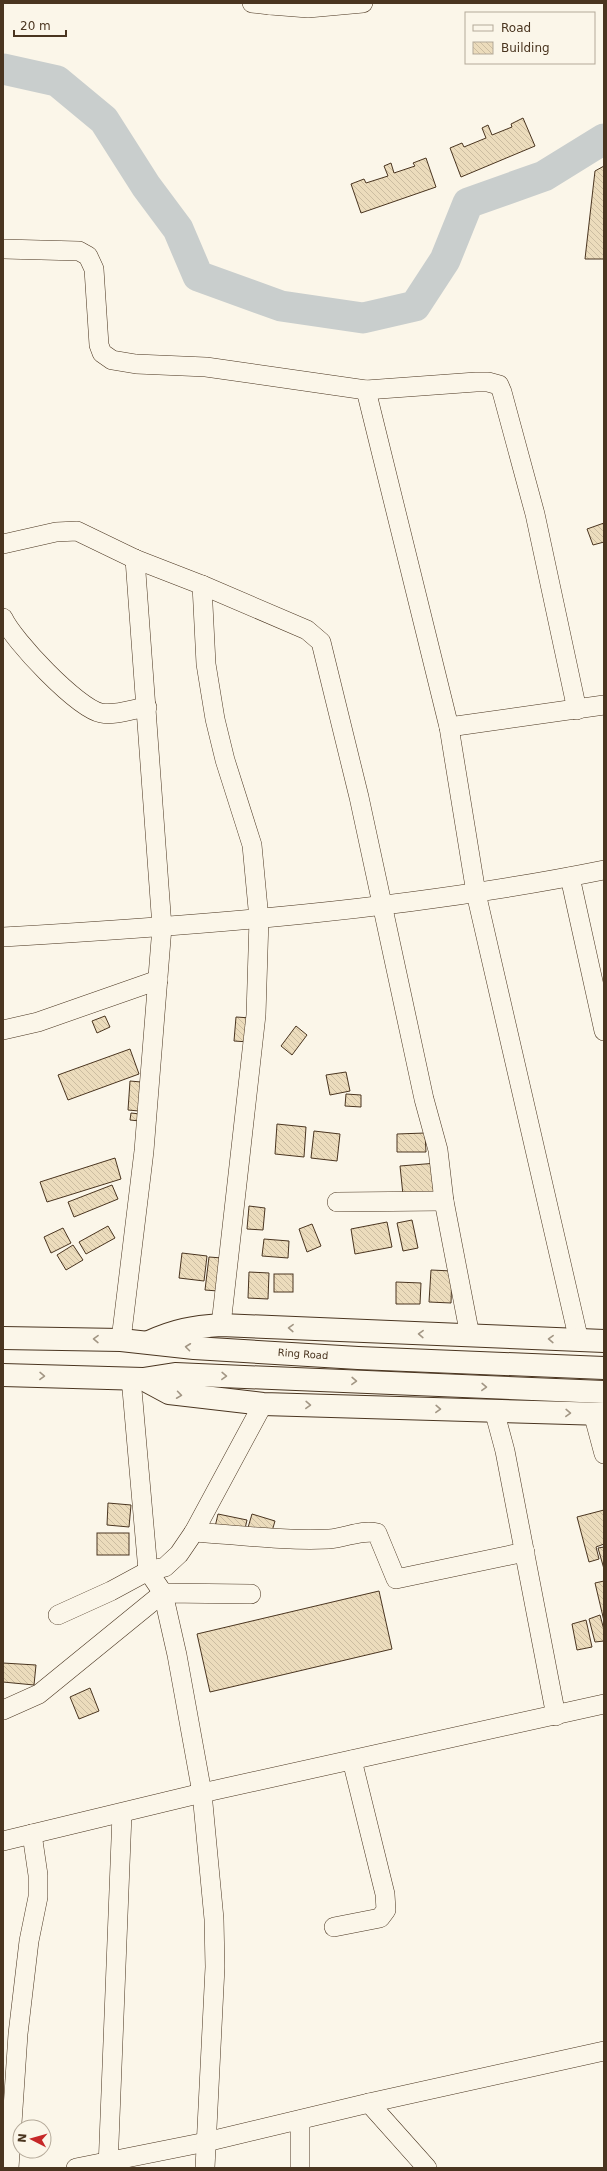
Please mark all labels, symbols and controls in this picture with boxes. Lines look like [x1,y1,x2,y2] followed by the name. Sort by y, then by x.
[14,12,66,38] scale bar
[465,12,595,64] legend
[20,19,51,33] text: 20 m
[501,21,531,35] text: Road
[501,41,550,55] text: Building
[288,1324,294,1333] one-way arrow
[418,1330,424,1338] one-way arrow
[93,1335,99,1343] one-way arrow
[548,1335,554,1344] one-way arrow
[185,1343,191,1352] one-way arrow
[277,1347,329,1361] street label: Ring Road
[39,1372,45,1380] one-way arrow
[221,1372,227,1380] one-way arrow
[351,1377,357,1386] one-way arrow
[481,1383,487,1391] one-way arrow
[176,1390,182,1399] one-way arrow
[305,1401,311,1409] one-way arrow
[435,1405,441,1413] one-way arrow
[565,1408,571,1417] one-way arrow
[12,2119,52,2159] north arrow
[16,2133,29,2143] text: N

